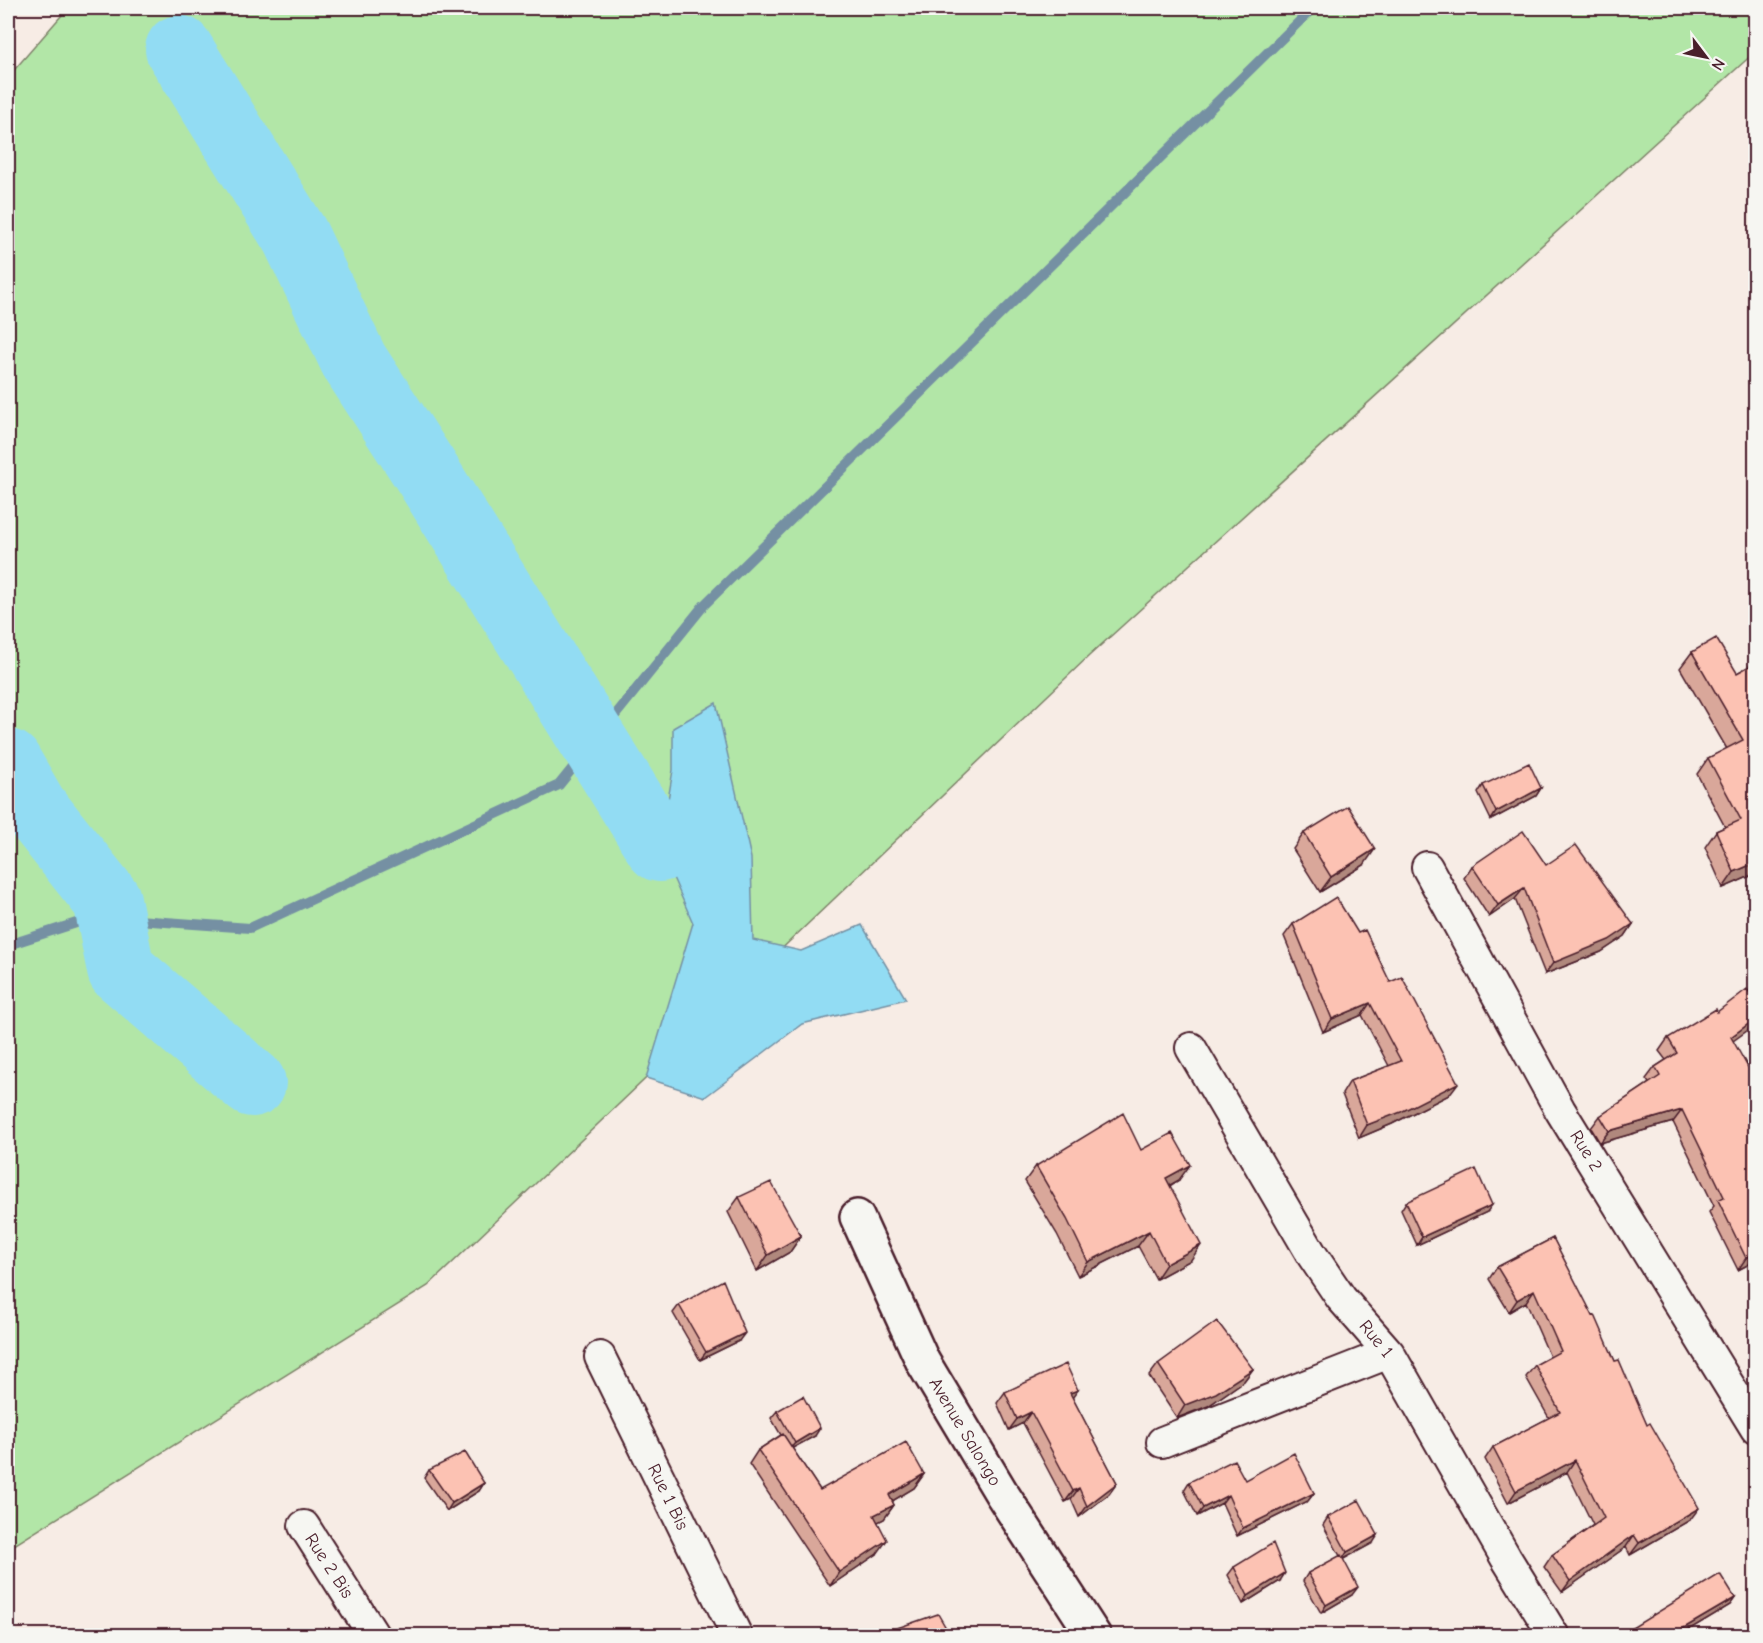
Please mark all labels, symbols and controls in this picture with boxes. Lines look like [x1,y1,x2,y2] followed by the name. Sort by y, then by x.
[1676,27,1736,87] north arrow
[1707,55,1728,74] text: N
[1565,1127,1607,1175] street label: Rue 2
[1355,1316,1397,1362] street label: Rue 1
[924,1374,1006,1490] street label: Avenue Salongo
[643,1461,693,1533] street label: Rue 1 Bis
[300,1530,358,1602] street label: Rue 2 Bis

